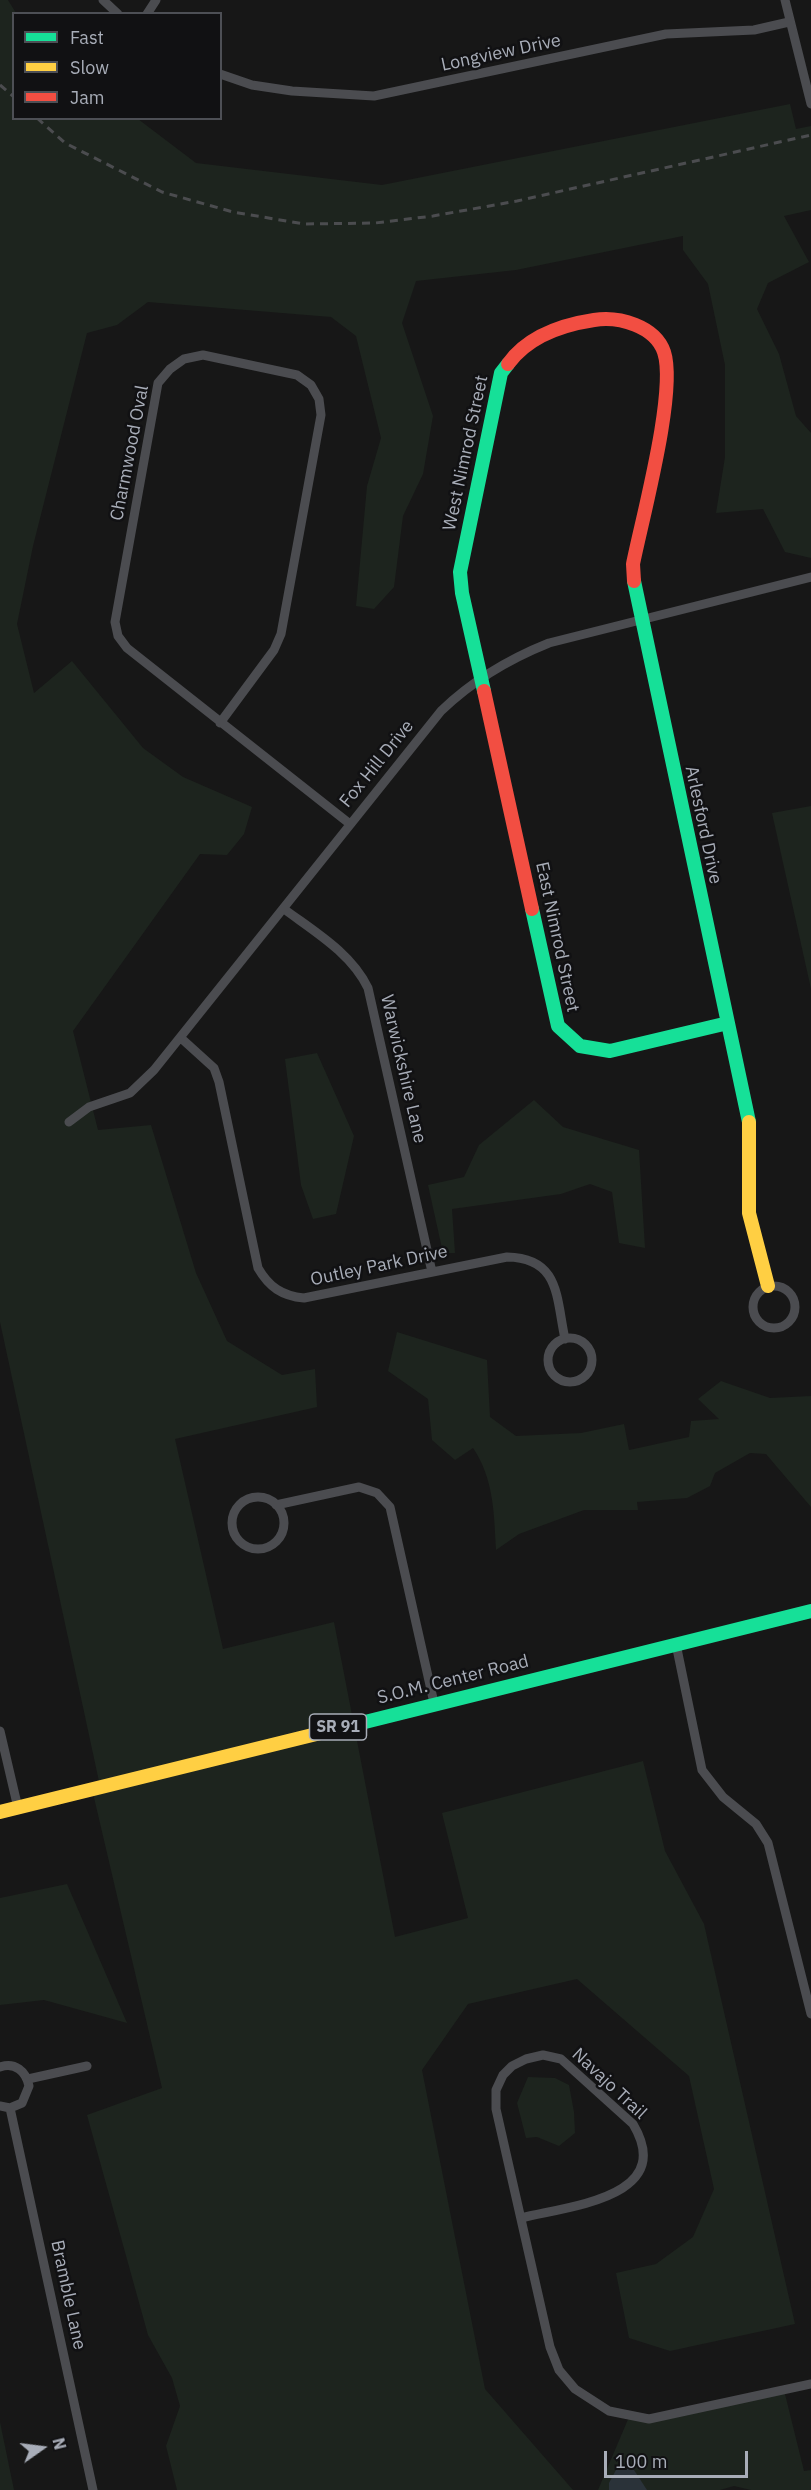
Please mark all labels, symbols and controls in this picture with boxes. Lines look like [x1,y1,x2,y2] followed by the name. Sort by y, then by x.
[12,12,222,120] legend
[70,26,104,49] text: Fast
[439,30,563,76] street label: Longview Drive
[70,56,109,79] text: Slow
[70,86,105,109] text: Jam
[439,373,493,533] street label: West Nimrod Street
[106,383,154,523] street label: Charmwood Oval
[335,716,419,812] street label: Fox Hill Drive
[680,764,726,886] street label: Arlesford Drive
[531,860,583,1014] street label: East Nimrod Street
[375,993,431,1145] street label: Warwickshire Lane
[308,1241,450,1291] street label: Outley Park Drive
[375,1651,531,1709] street label: S.O.M. Center Road
[310,1714,366,1740] road number: SR 91
[567,2044,651,2124] street label: Navajo Trail
[46,2238,90,2352] street label: Bramble Lane
[12,2418,72,2478] north arrow
[48,2436,71,2452] text: N
[607,2439,751,2477] scale bar
[615,2450,667,2473] text: 100 m

